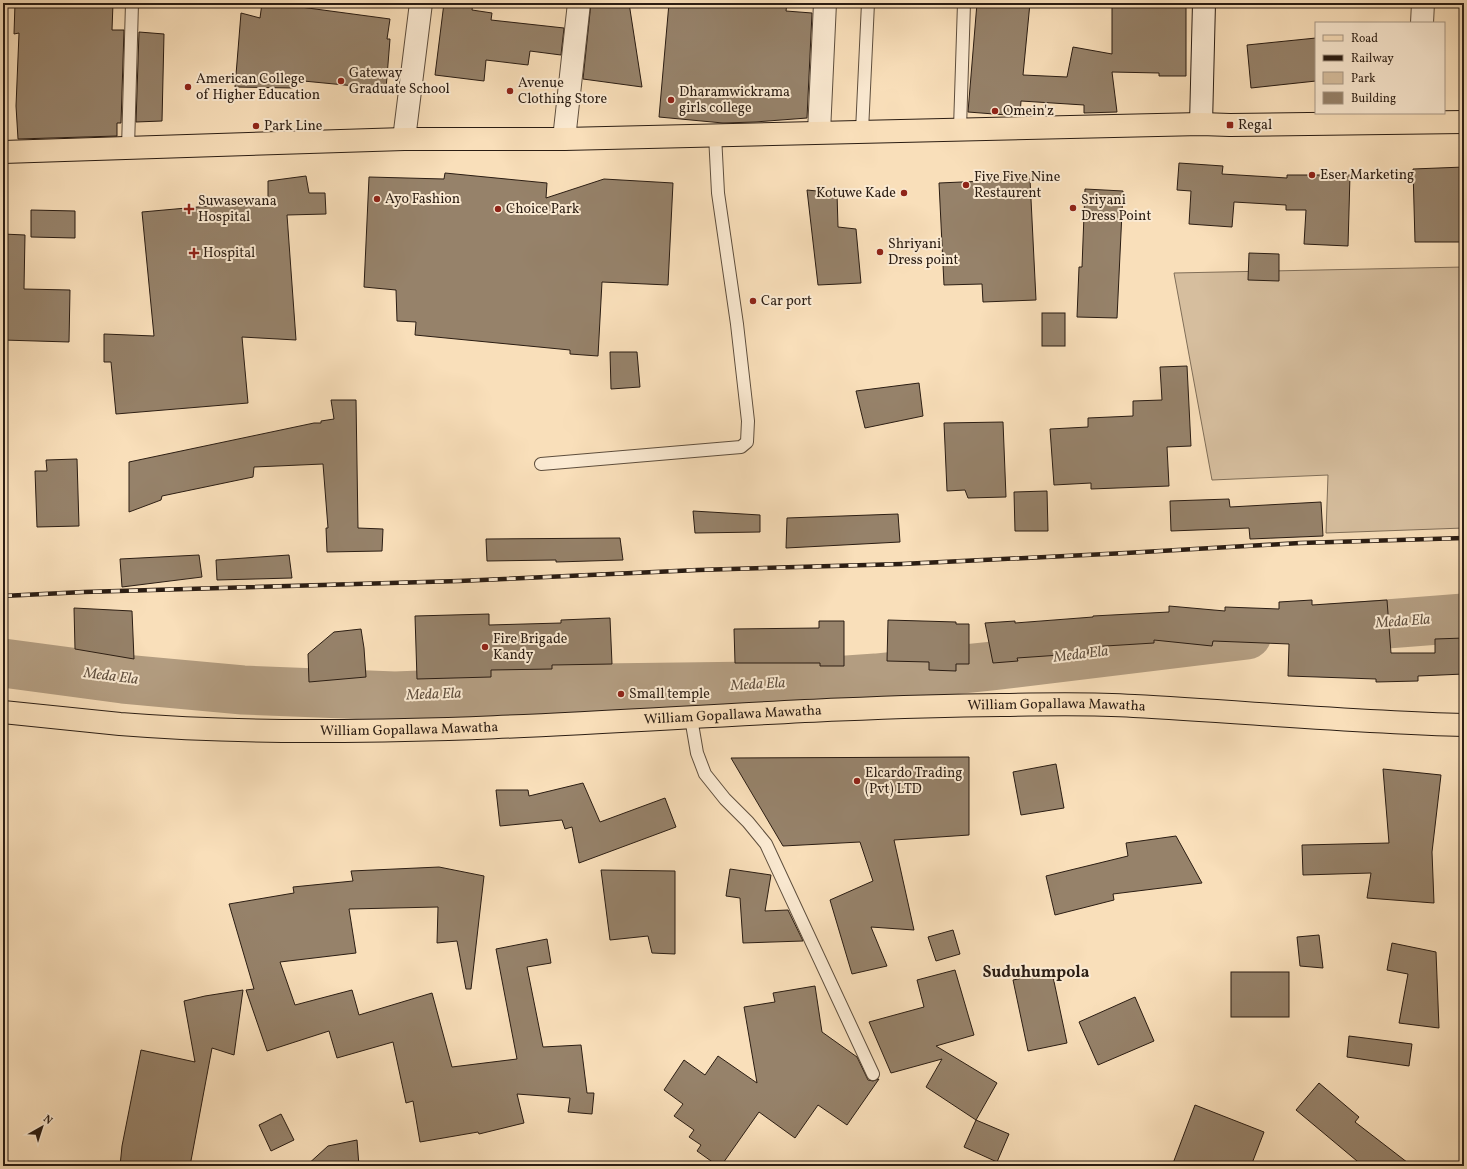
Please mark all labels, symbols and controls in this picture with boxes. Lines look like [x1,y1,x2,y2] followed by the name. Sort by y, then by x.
[1315,22,1445,114] legend
[1351,31,1378,47] text: Road
[1351,51,1394,67] text: Railway
[349,64,450,99] place label: Gateway Graduate School
[196,70,320,105] place label: American College of Higher Education
[1351,71,1376,87] text: Park
[518,74,607,109] place label: Avenue Clothing Store
[336,76,346,86] marker: Gateway Graduate School
[183,82,193,92] marker: American College of Higher Education
[679,83,790,118] place label: Dharamwickrama girls college
[505,86,515,96] marker: Avenue Clothing Store
[1351,91,1396,107] text: Building
[666,95,676,105] marker: Dharamwickrama girls college
[1003,102,1054,121] place label: Omein'z
[990,106,1000,116] marker: Omein'z
[1238,116,1272,135] place label: Regal
[264,117,323,136] place label: Park Line
[1225,120,1235,130] marker: Regal
[251,121,261,131] marker: Park Line
[1320,166,1414,185] place label: Eser Marketing
[974,168,1061,203] place label: Five Five Nine Restaurent
[1307,170,1317,180] marker: Eser Marketing
[961,180,971,190] marker: Five Five Nine Restaurent
[816,184,896,203] place label: Kotuwe Kade
[899,188,909,198] marker: Kotuwe Kade
[385,190,460,209] place label: Ayo Fashion
[1081,191,1151,226] place label: Sriyani Dress Point
[198,192,277,227] place label: Suwasewana Hospital
[372,194,382,204] marker: Ayo Fashion
[506,200,580,219] place label: Choice Park
[183,203,195,215] marker: Suwasewana Hospital
[1068,203,1078,213] marker: Sriyani Dress Point
[493,204,503,214] marker: Choice Park
[888,235,959,270] place label: Shriyani Dress point
[203,244,255,263] place label: Hospital
[188,247,200,259] marker: Hospital
[875,247,885,257] marker: Shriyani Dress point
[761,292,812,311] place label: Car port
[748,296,758,306] marker: Car port
[1374,610,1431,634] water label: Meda Ela
[493,630,568,665] place label: Fire Brigade Kandy
[1051,641,1110,669] water label: Meda Ela
[480,642,490,652] marker: Fire Brigade Kandy
[81,663,140,691] water label: Meda Ela
[729,673,786,697] water label: Meda Ela
[405,684,462,706] water label: Meda Ela
[629,685,710,704] place label: Small temple
[616,689,626,699] marker: Small temple
[967,694,1146,716] street label: William Gopallawa Mawatha
[643,701,822,729] street label: William Gopallawa Mawatha
[320,718,499,741] street label: William Gopallawa Mawatha
[865,764,963,799] place label: Elcardo Trading (Pvt) LTD
[852,776,862,786] marker: Elcardo Trading (Pvt) LTD
[983,962,1090,984] district label: Suduhumpola
[22,1107,62,1147] north arrow
[40,1112,55,1129] text: N

